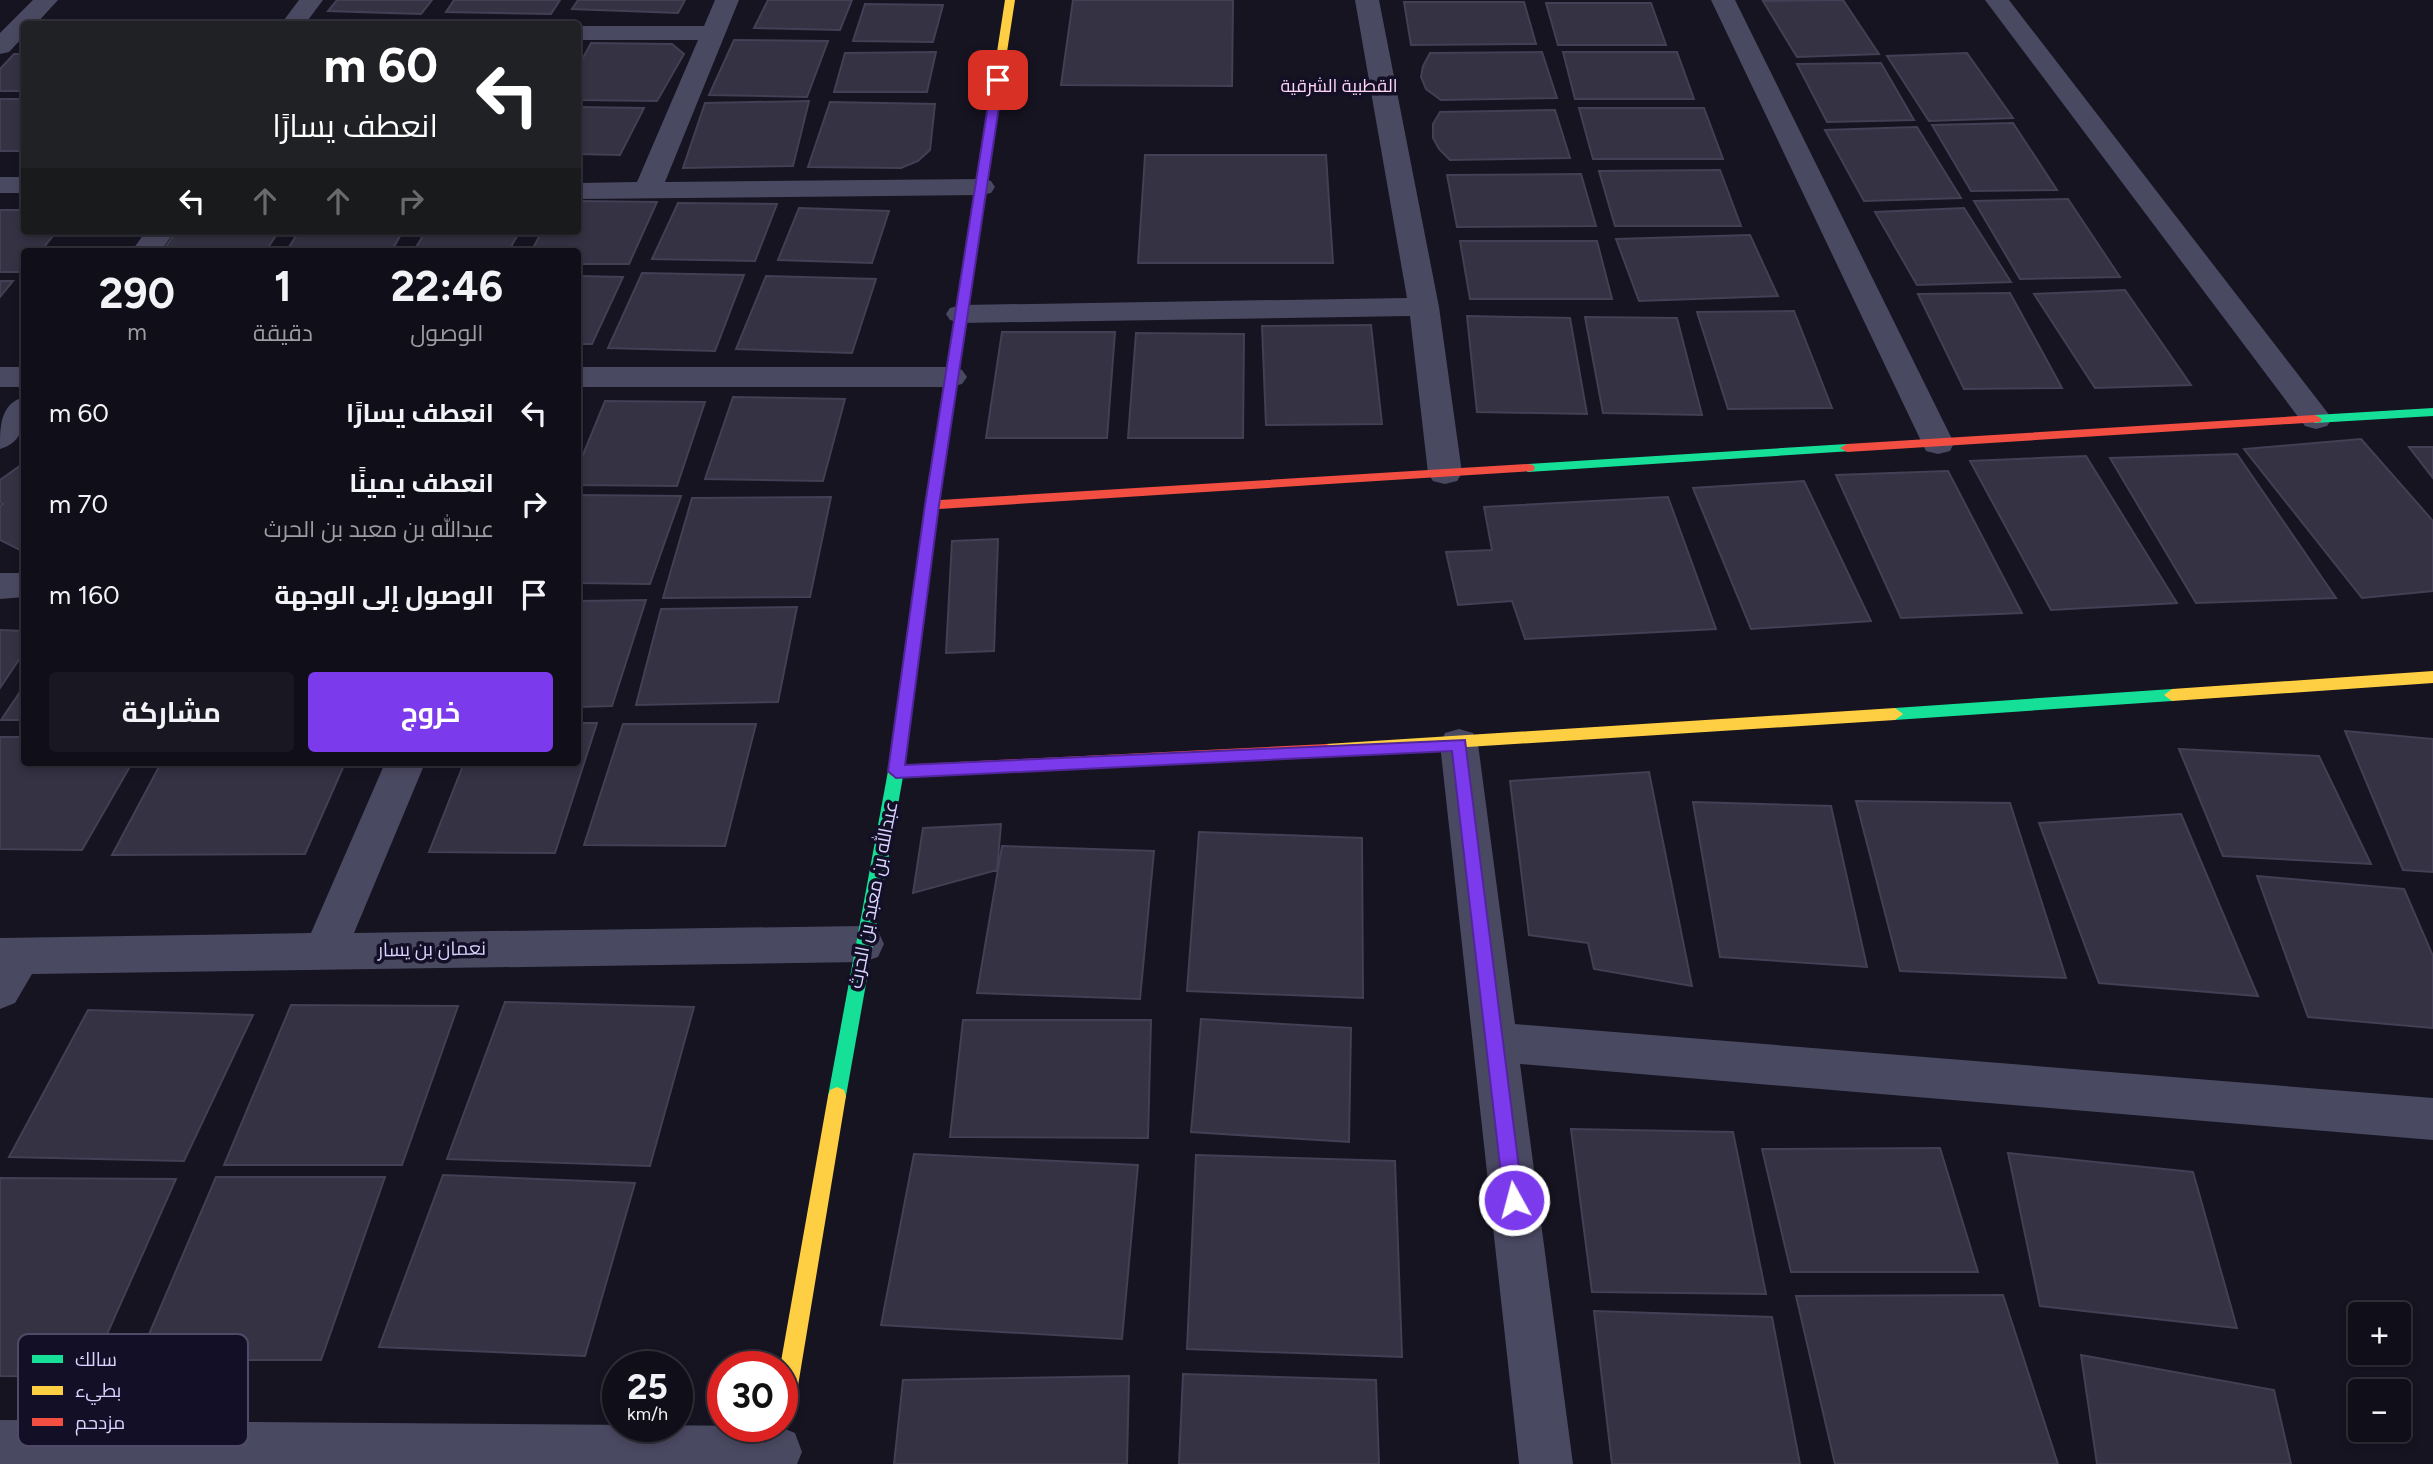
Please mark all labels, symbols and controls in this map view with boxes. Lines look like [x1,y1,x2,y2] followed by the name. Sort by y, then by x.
[323,35,438,94] text: 60 m
[462,49,553,140] icon: left
[968,50,1028,110] pin
[979,61,1017,99] icon: arrive
[1280,75,1398,97] district label: القطبية الشرقية
[272,107,438,145] text: انعطف يسارًا
[173,182,211,220] icon: left
[246,182,284,220] icon: ahead
[319,182,357,220] icon: ahead
[392,182,430,220] icon: right
[274,261,292,312] text: 1
[391,261,503,312] text: 22:46
[99,268,175,319] text: 290
[127,318,147,346] text: m
[253,319,313,347] text: دقيقة
[410,319,484,347] text: الوصول
[515,394,553,432] icon: left
[49,397,109,429] text: 60 m
[346,397,494,429] text: انعطف يسارًا
[349,467,494,499] text: انعطف يمينًا
[515,485,553,523] icon: right
[49,488,108,520] text: 70 m
[264,515,494,543] text: عبدالله بن معبد بن الحرث
[515,576,553,614] icon: arrive
[49,579,120,611] text: 160 m
[274,579,494,611] text: الوصول إلى الوجهة
[49,672,294,752] button: مشاركة
[308,672,553,752] button: خروج
[843,799,902,991] street label: عبدالله بن معبد بن الحرث
[377,937,486,961] street label: نعمان بن يسار
[1477,1163,1551,1237] position arrow
[2348,1302,2411,1442] map controls
[2348,1302,2411,1365] button: +
[18,1334,248,1446] legend
[75,1348,117,1371] text: سالك
[707,1351,798,1442] speed limit sign: 30
[627,1366,668,1408] text: 25
[75,1379,121,1405] text: بطيء
[2348,1379,2411,1442] button: −
[627,1403,668,1425] text: km/h
[75,1411,125,1436] text: مزدحم

